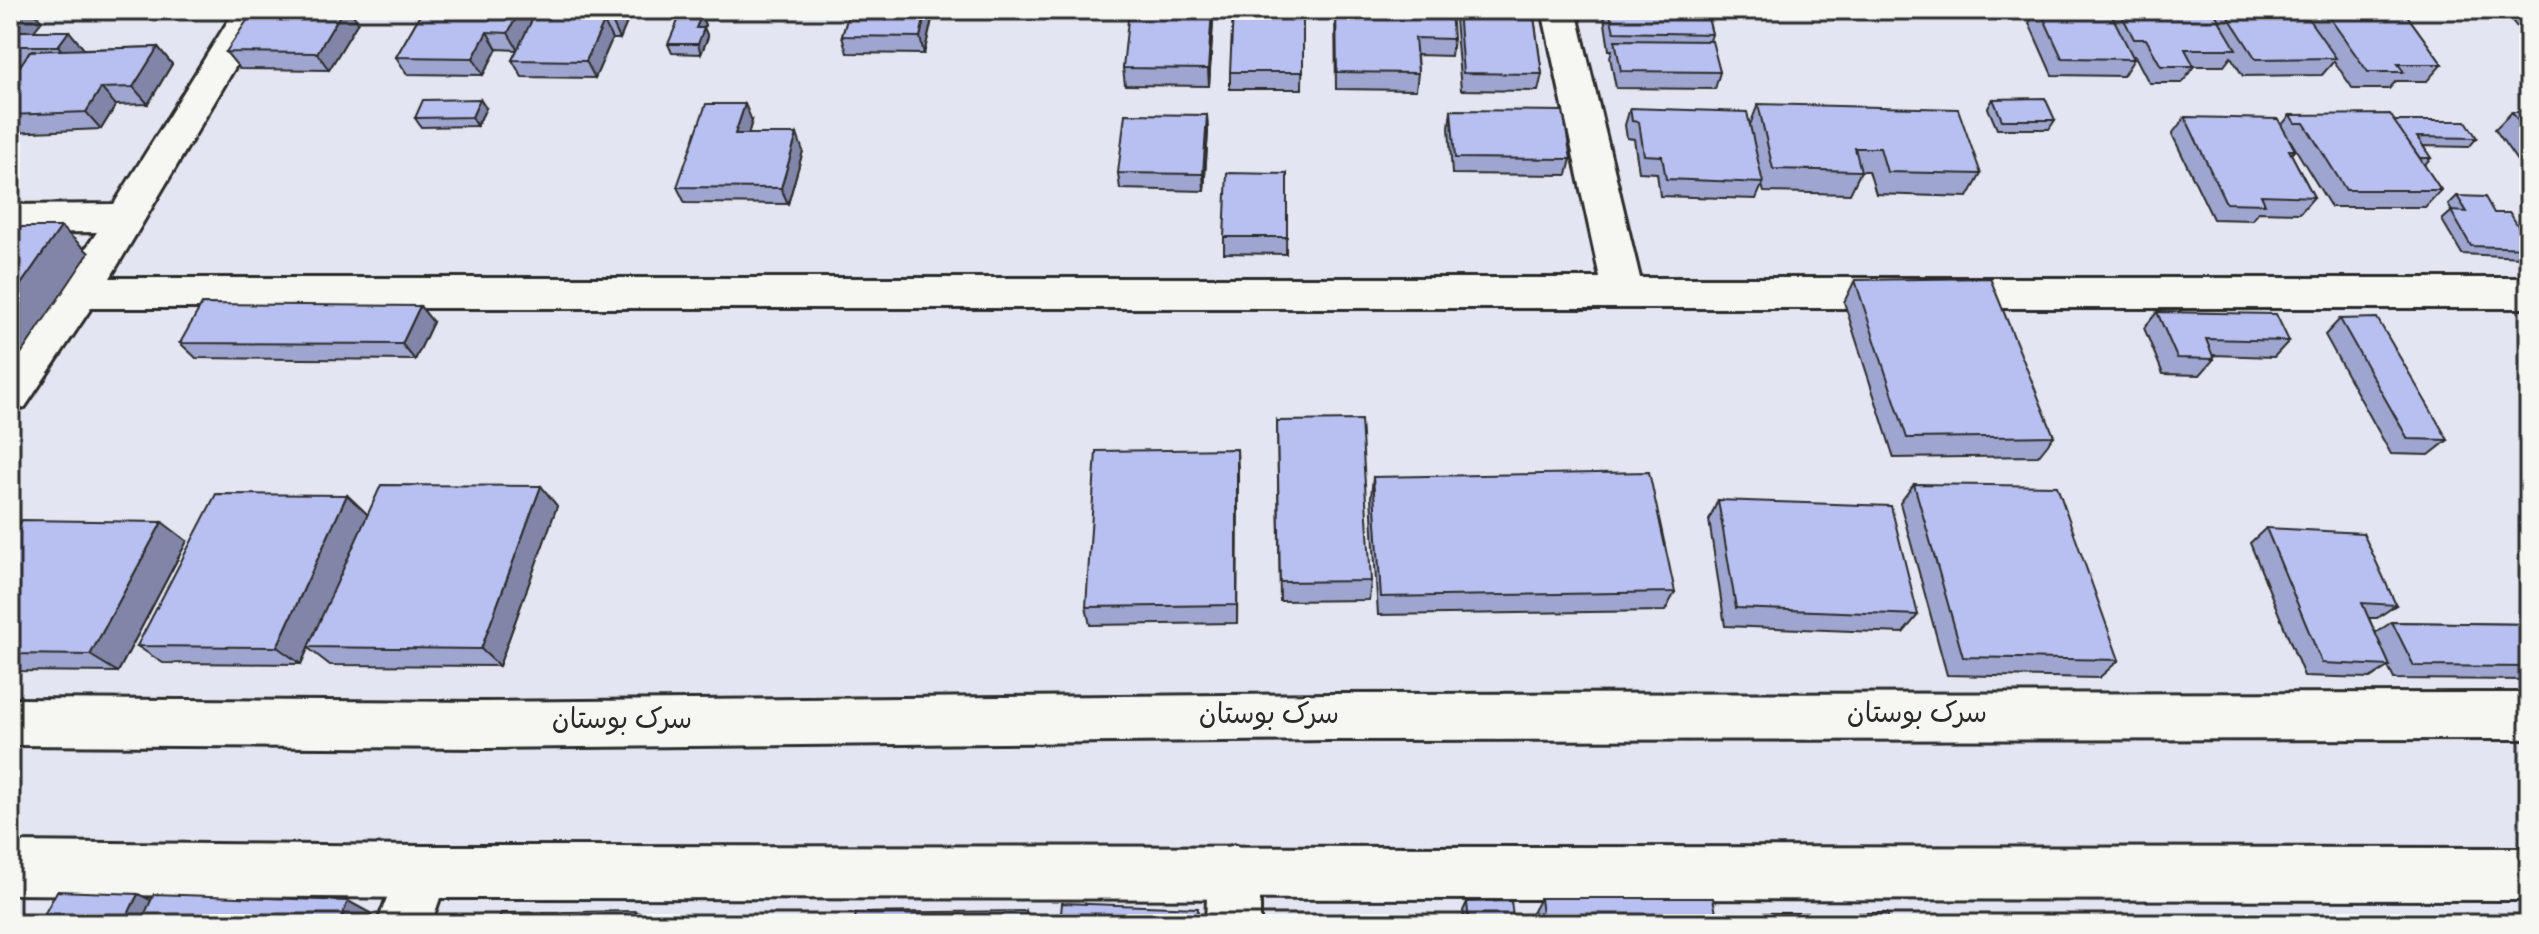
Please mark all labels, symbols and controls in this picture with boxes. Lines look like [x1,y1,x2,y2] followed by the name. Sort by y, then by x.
[1847,697,1987,737] street label: سرک بوستان
[1199,698,1339,738] street label: سرک بوستان
[552,703,692,743] street label: سرک بوستان

